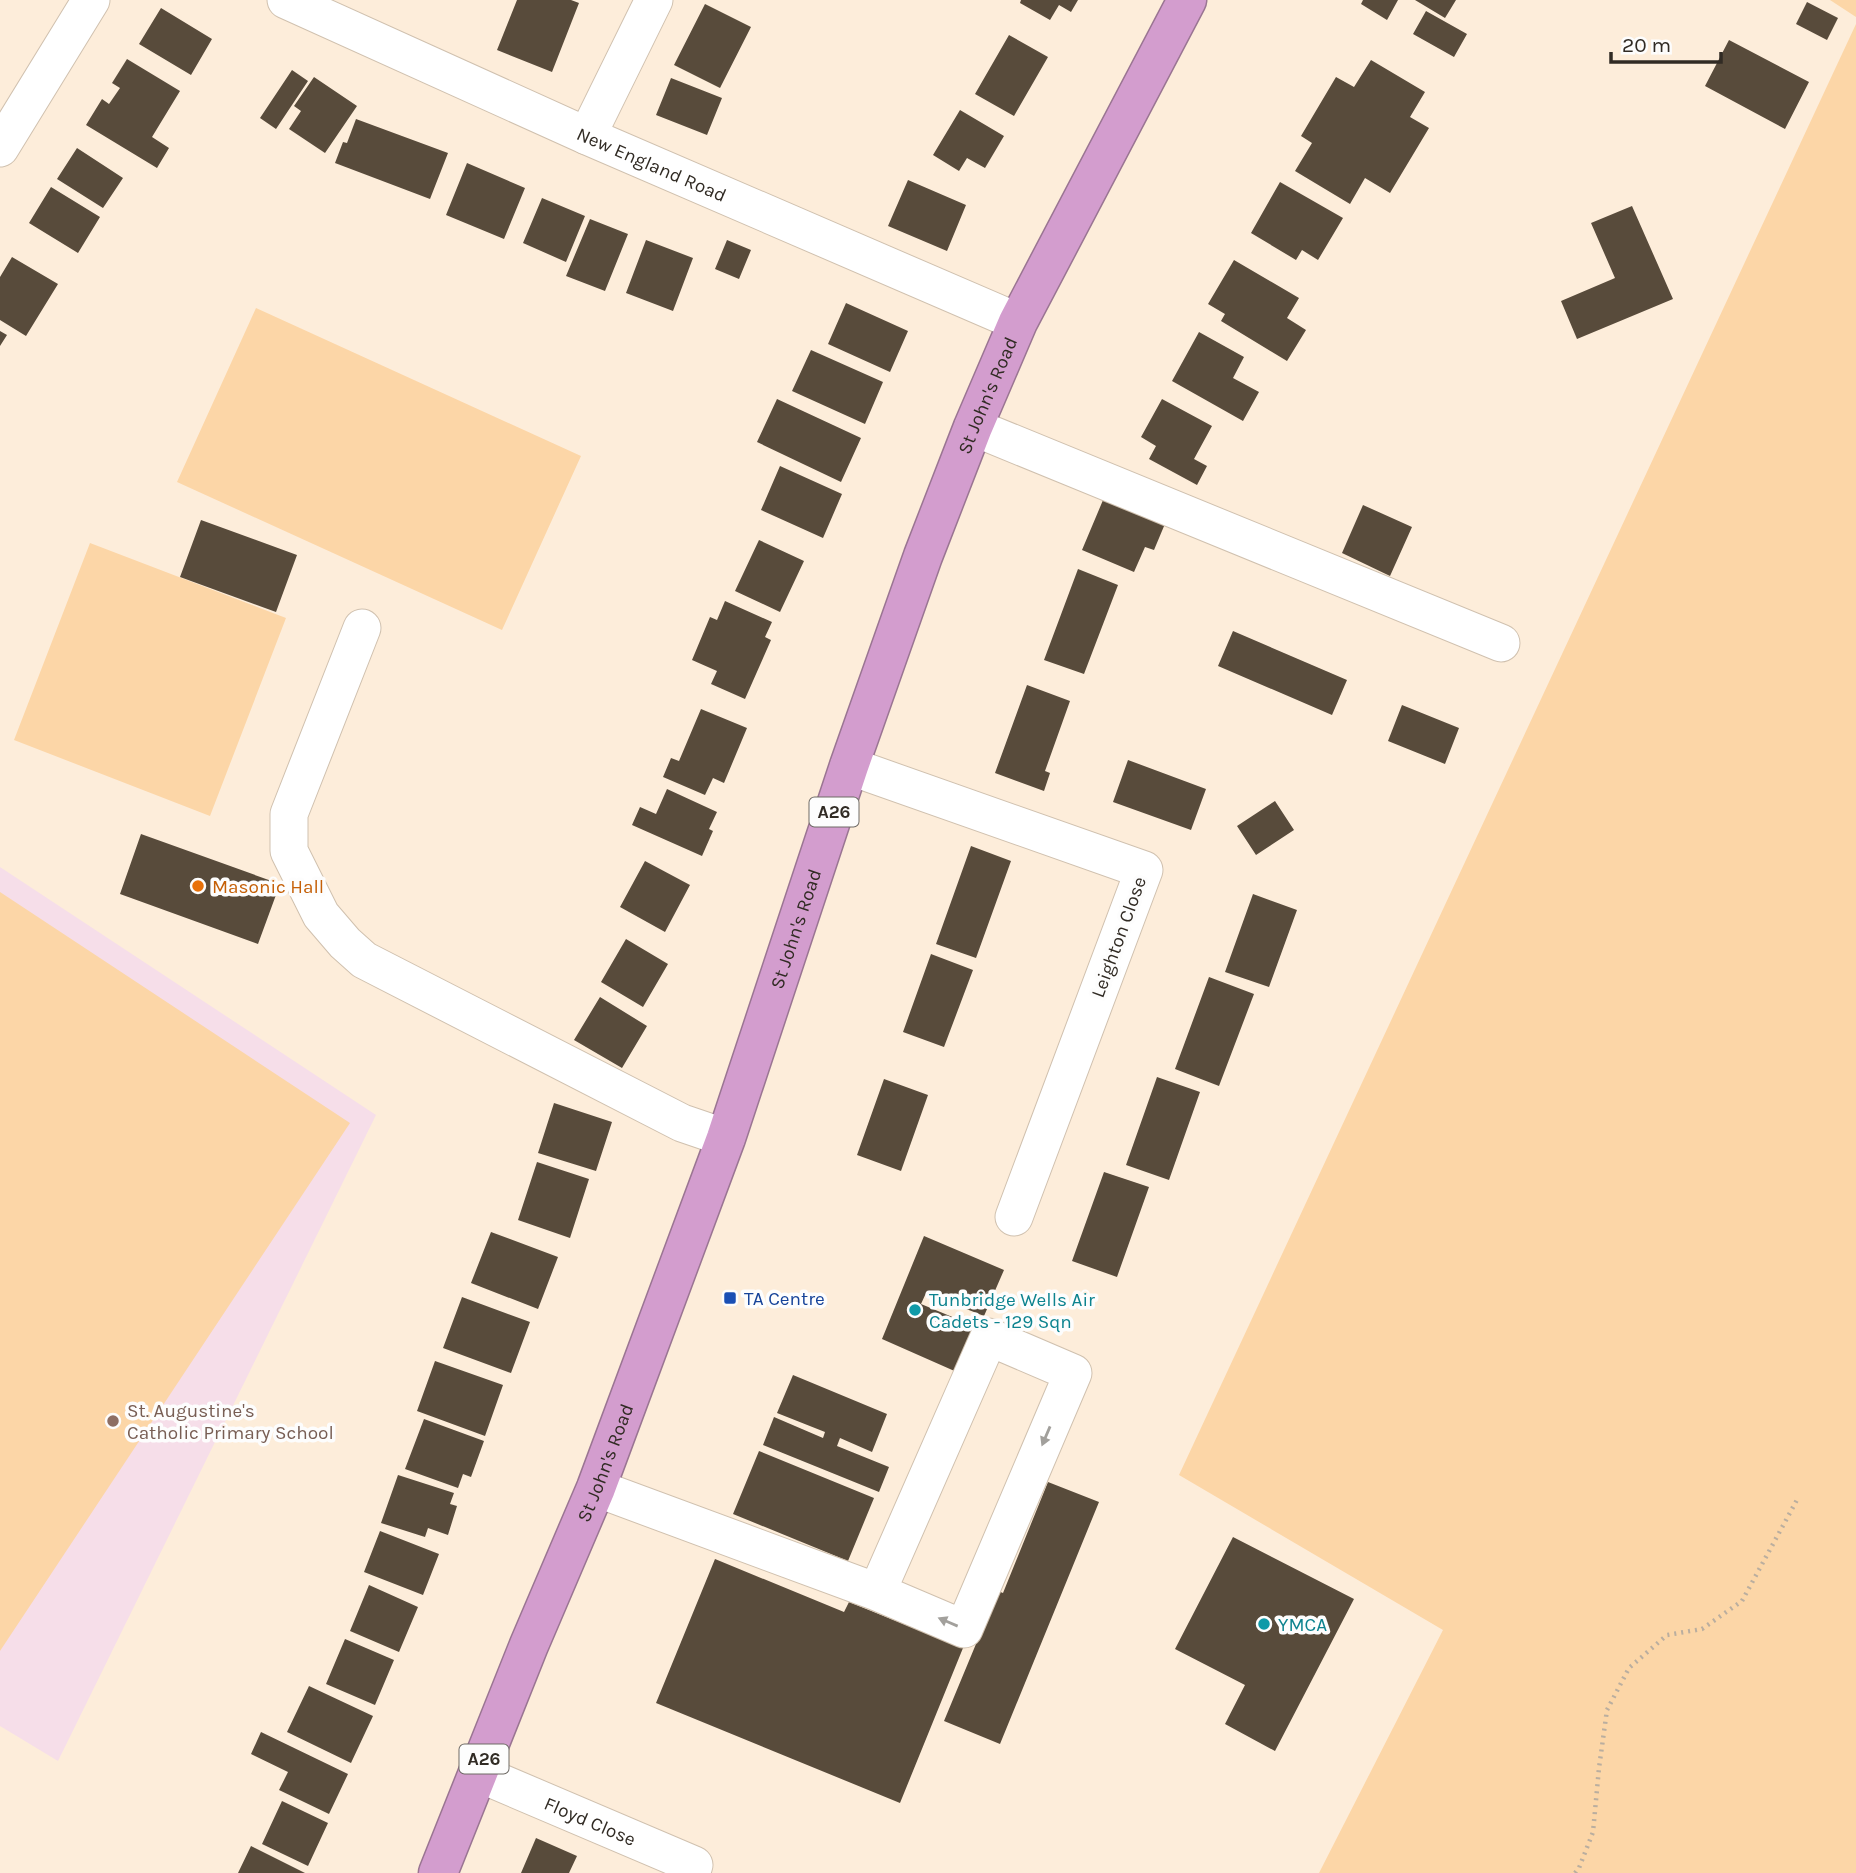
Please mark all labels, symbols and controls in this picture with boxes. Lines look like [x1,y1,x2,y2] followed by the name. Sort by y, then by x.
[1611,21,1721,65] scale bar
[1622,33,1671,57] text: 20 m
[573,123,730,207] street label: New England Road
[954,334,1022,457] street label: St John's Road
[810,798,858,826] road number: A26
[766,866,826,992] street label: St John's Road
[1087,874,1151,1001] street label: Leighton Close
[212,876,324,898] place label: Masonic Hall
[190,878,206,894] marker: Masonic Hall
[744,1288,825,1310] place label: TA Centre
[929,1289,1095,1333] place label: Tunbridge Wells Air Cadets - 129 Sqn
[722,1290,738,1306] marker: TA Centre
[907,1302,923,1318] marker: Tunbridge Wells Air Cadets - 129 Sqn
[127,1400,334,1444] place label: St. Augustine's Catholic Primary School
[573,1401,638,1526] street label: St John's Road
[105,1413,121,1429] marker: St. Augustine's Catholic Primary School
[1040,1426,1052,1446] one-way arrow
[1278,1614,1327,1636] place label: YMCA
[938,1616,958,1628] one-way arrow
[1256,1616,1272,1632] marker: YMCA
[460,1744,508,1774] road number: A26
[541,1793,639,1851] street label: Floyd Close

